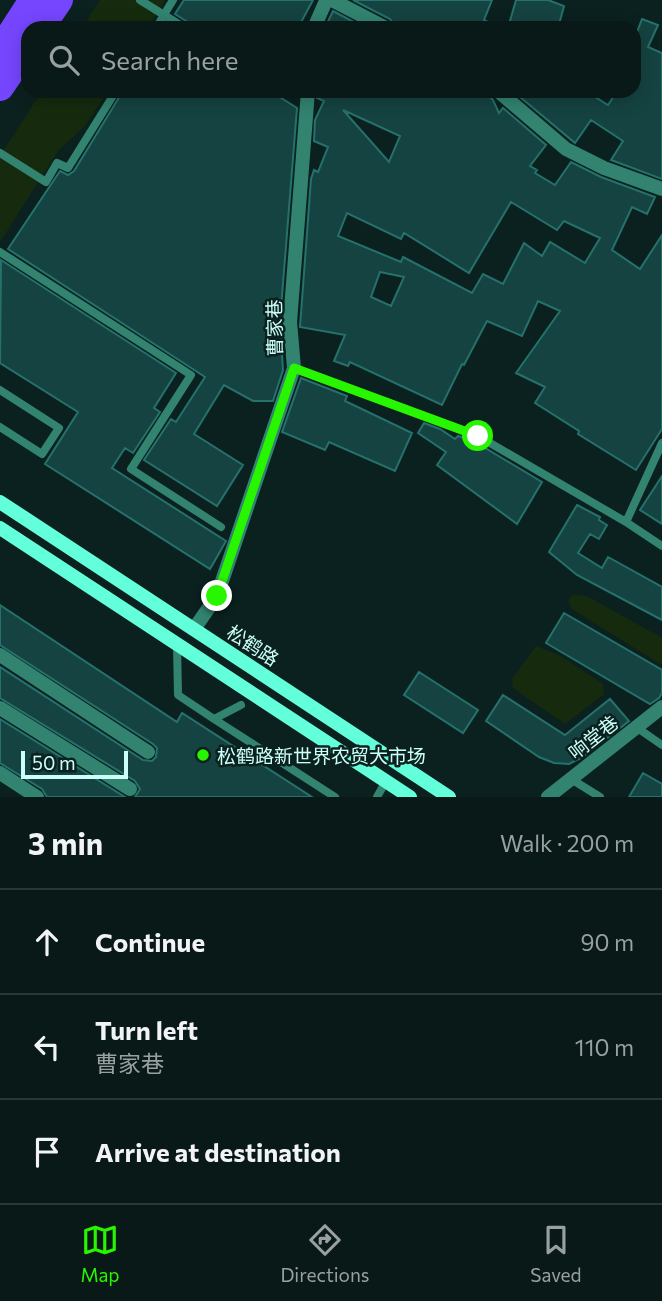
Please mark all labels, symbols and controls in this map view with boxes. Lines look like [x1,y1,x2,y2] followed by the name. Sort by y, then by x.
[21,21,641,98] search box
[45,41,83,79] icon: search
[101,44,239,75] text: Search here
[262,299,286,357] street label: 曹家巷
[462,420,493,451] route start
[201,580,232,611] route end
[223,620,283,670] street label: 松鹤路
[563,710,623,764] street label: 响堂巷
[217,744,426,767] place label: 松鹤路新世界农贸大市场
[195,747,211,763] marker: 松鹤路新世界农贸大市场
[21,748,128,780] scale bar
[32,751,76,774] text: 50 m
[28,824,103,861] text: 3 min
[500,829,634,857] text: Walk · 200 m
[28,923,66,961] icon: ahead
[95,926,205,957] text: Continue
[581,928,634,956] text: 90 m
[95,1014,198,1045] text: Turn left
[28,1028,66,1066] icon: left
[575,1033,634,1061] text: 110 m
[95,1049,164,1077] text: 曹家巷
[28,1133,66,1171] icon: arrive
[95,1136,341,1167] text: Arrive at destination
[80,1221,120,1286] tab: Map
[280,1221,370,1286] tab: Directions
[530,1221,582,1286] tab: Saved

